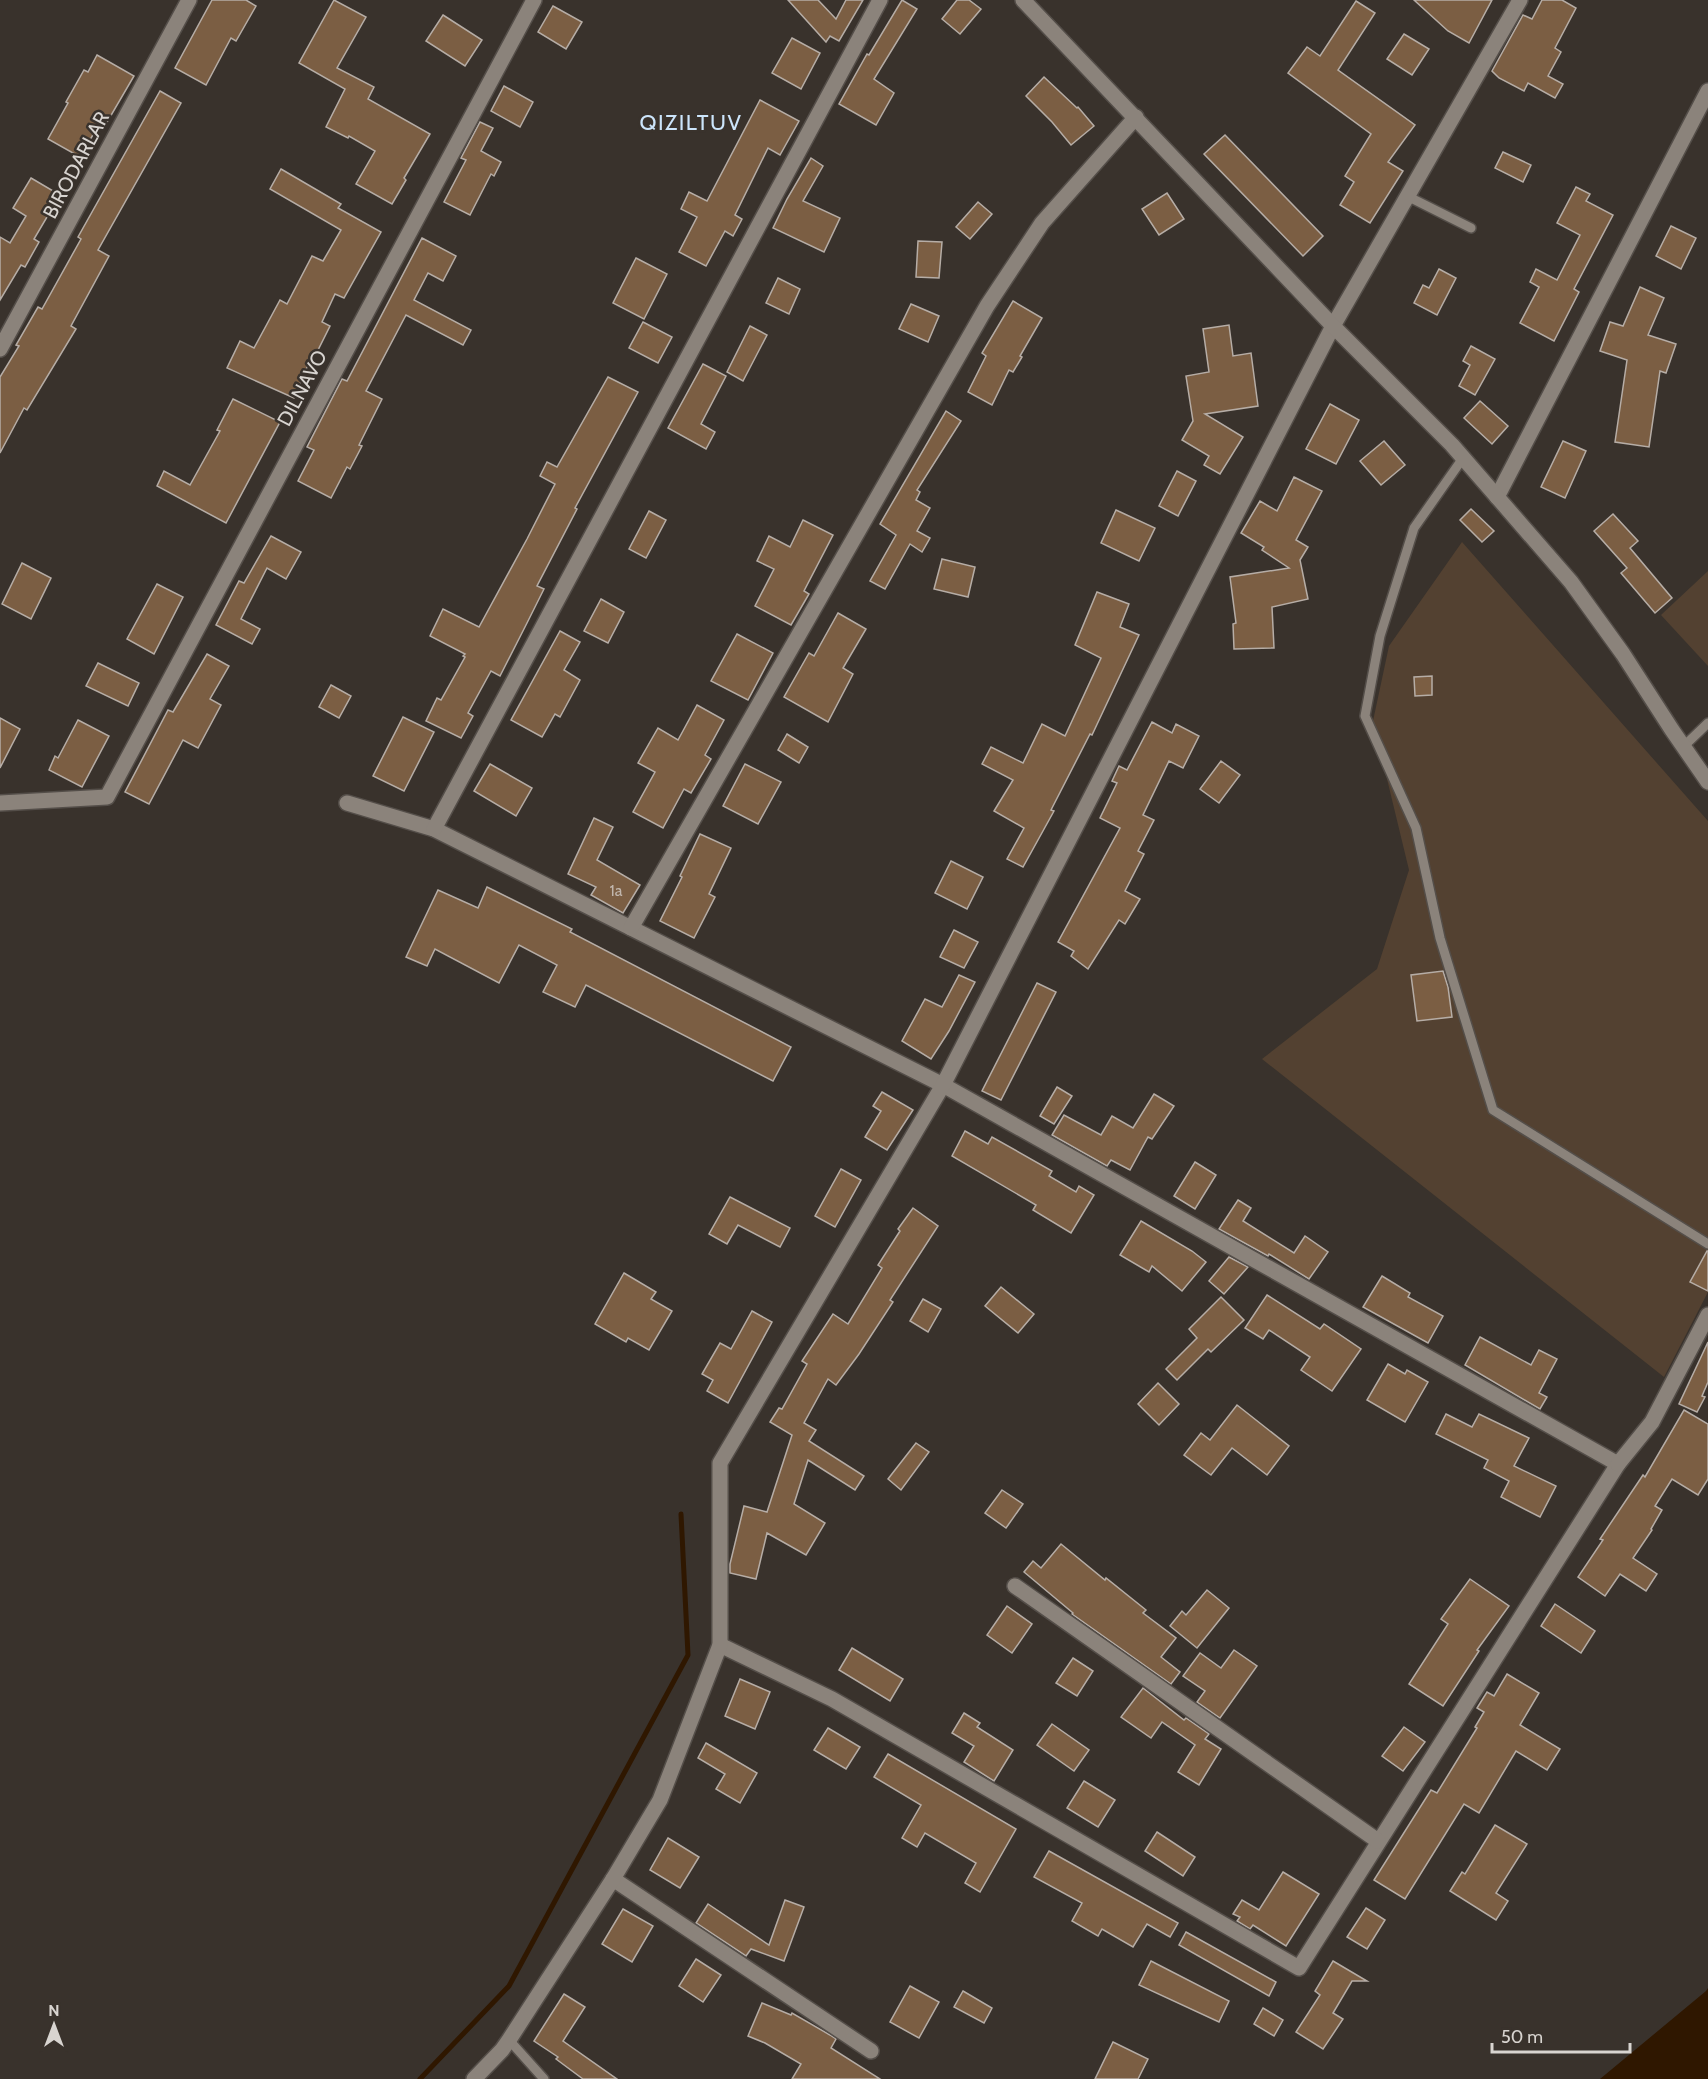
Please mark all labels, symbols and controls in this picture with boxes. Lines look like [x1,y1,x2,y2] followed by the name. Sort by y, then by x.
[38,107,114,223] street label: BIRODARLAR
[640,109,742,136] district label: QIZILTUV
[272,346,332,430] street label: DILNAVO
[610,881,623,900] house number: 1a
[24,1995,84,2055] north arrow
[48,2001,60,2020] text: N
[1492,2016,1630,2054] scale bar
[1501,2026,1543,2048] text: 50 m

